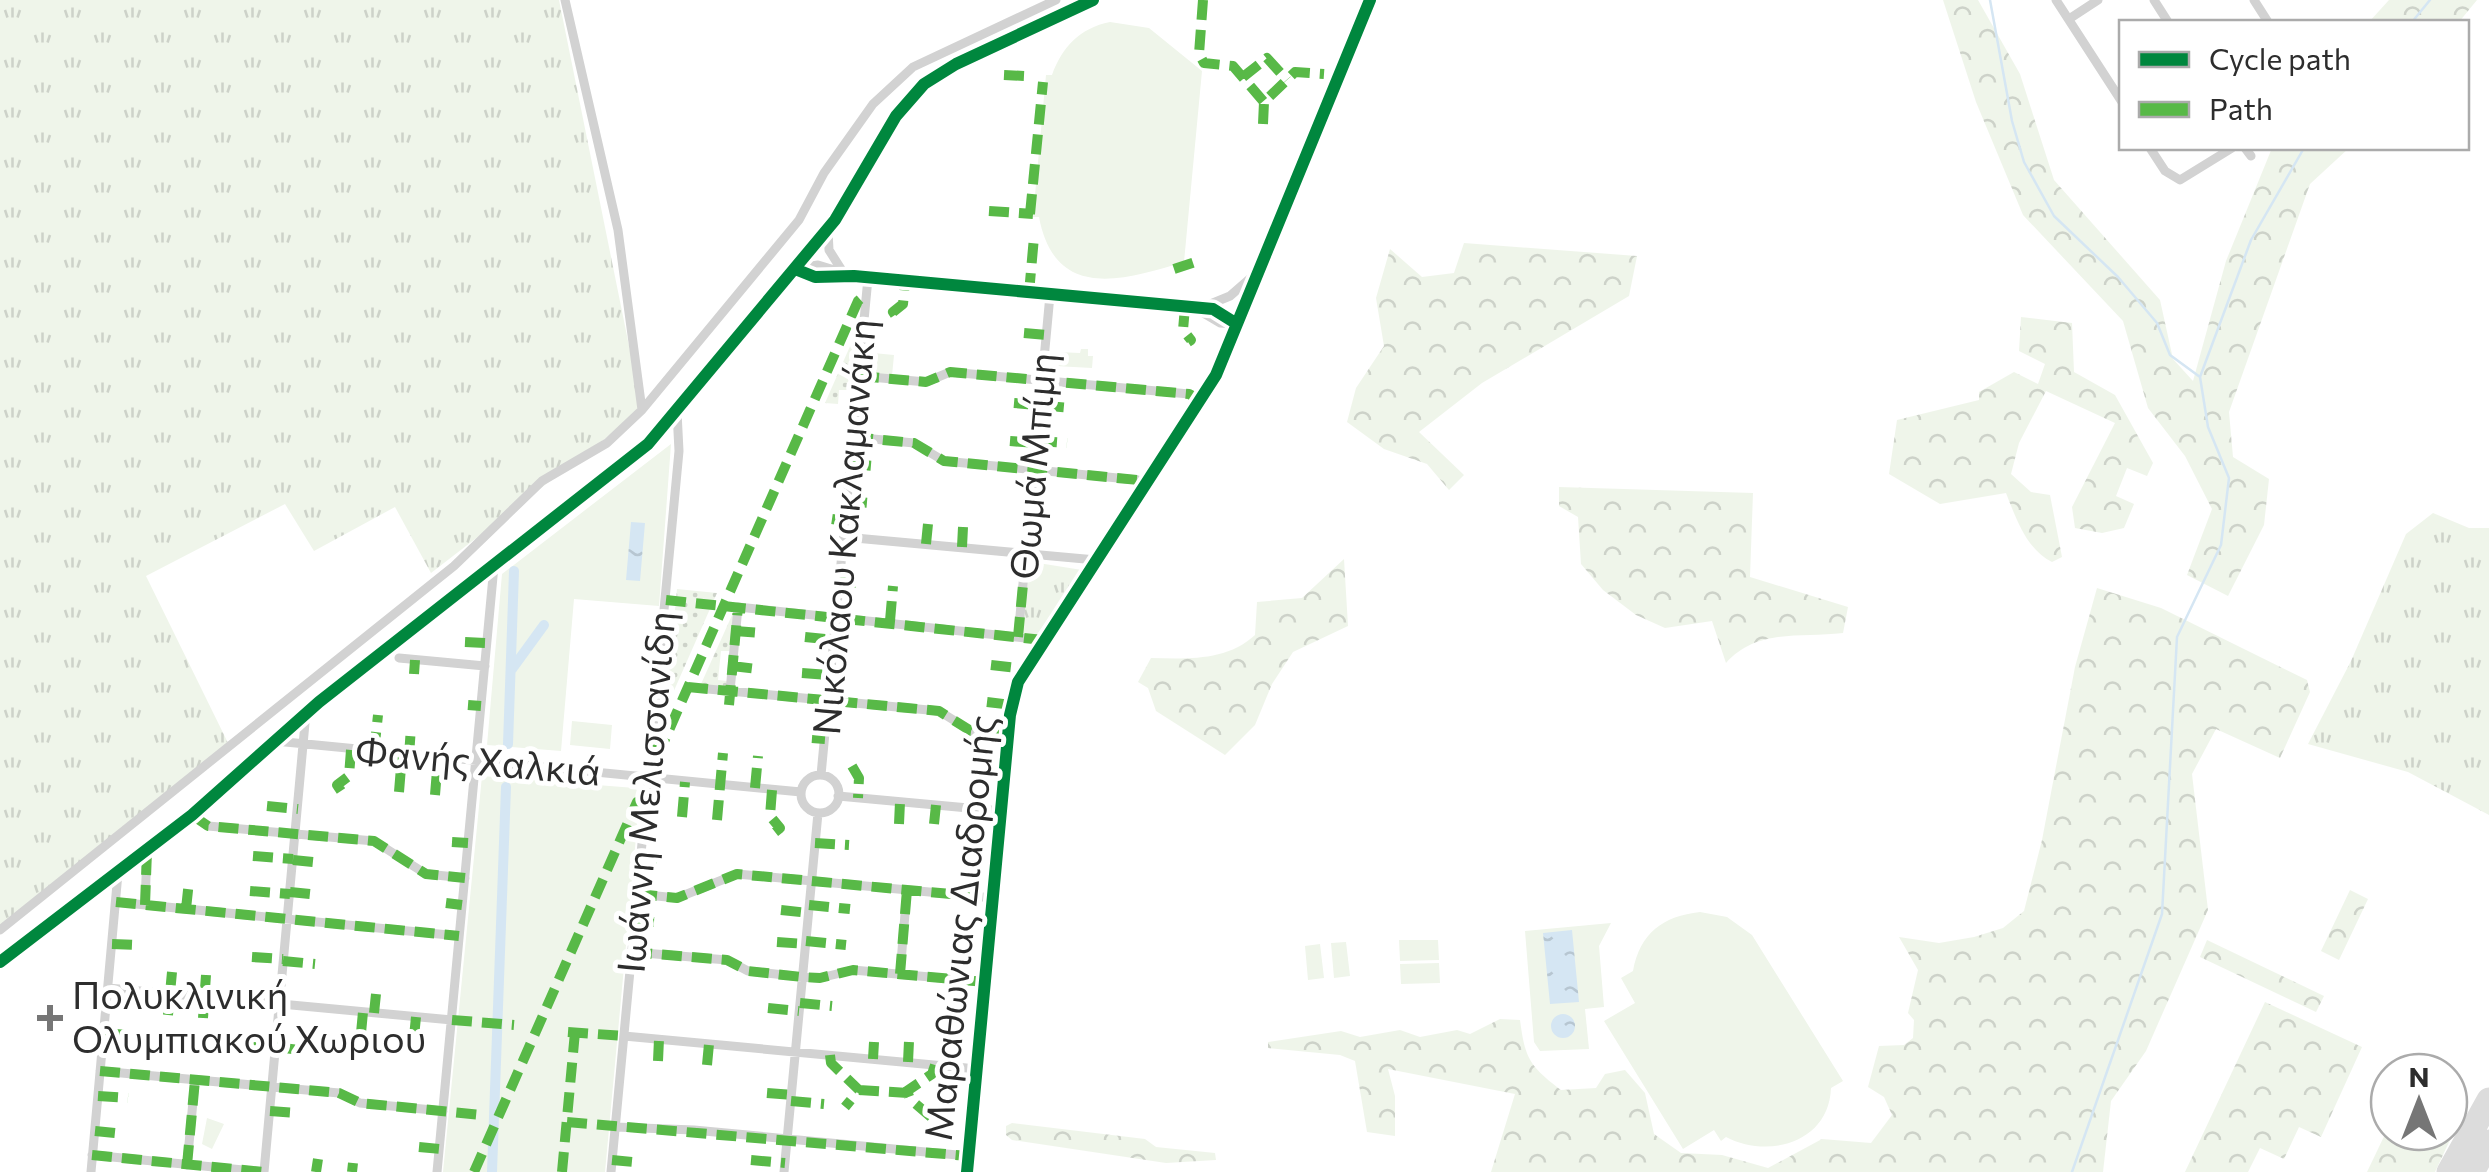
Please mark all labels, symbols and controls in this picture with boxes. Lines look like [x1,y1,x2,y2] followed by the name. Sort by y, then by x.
[2119,20,2469,150] legend
[2209,39,2351,76] text: Cycle path
[2209,89,2273,126] text: Path
[801,317,884,737] street label: Νικόλαου Κακλαμανάκη
[998,350,1065,581] street label: Θωμά Μπίμη
[605,609,684,975] street label: Ιωάννη Μελισσανίδη
[913,713,1004,1143] street label: Μαραθώνιας Διαδρομής
[354,725,603,794] street label: Φανής Χαλκιά
[72,970,426,1061] place label: Πολυκλινική Ολυμπιακού Χωριου
[37,1005,63,1031] marker: Πολυκλινική Ολυμπιακού Χωριου
[2369,1052,2469,1152] north arrow
[2409,1059,2430,1093] text: N

